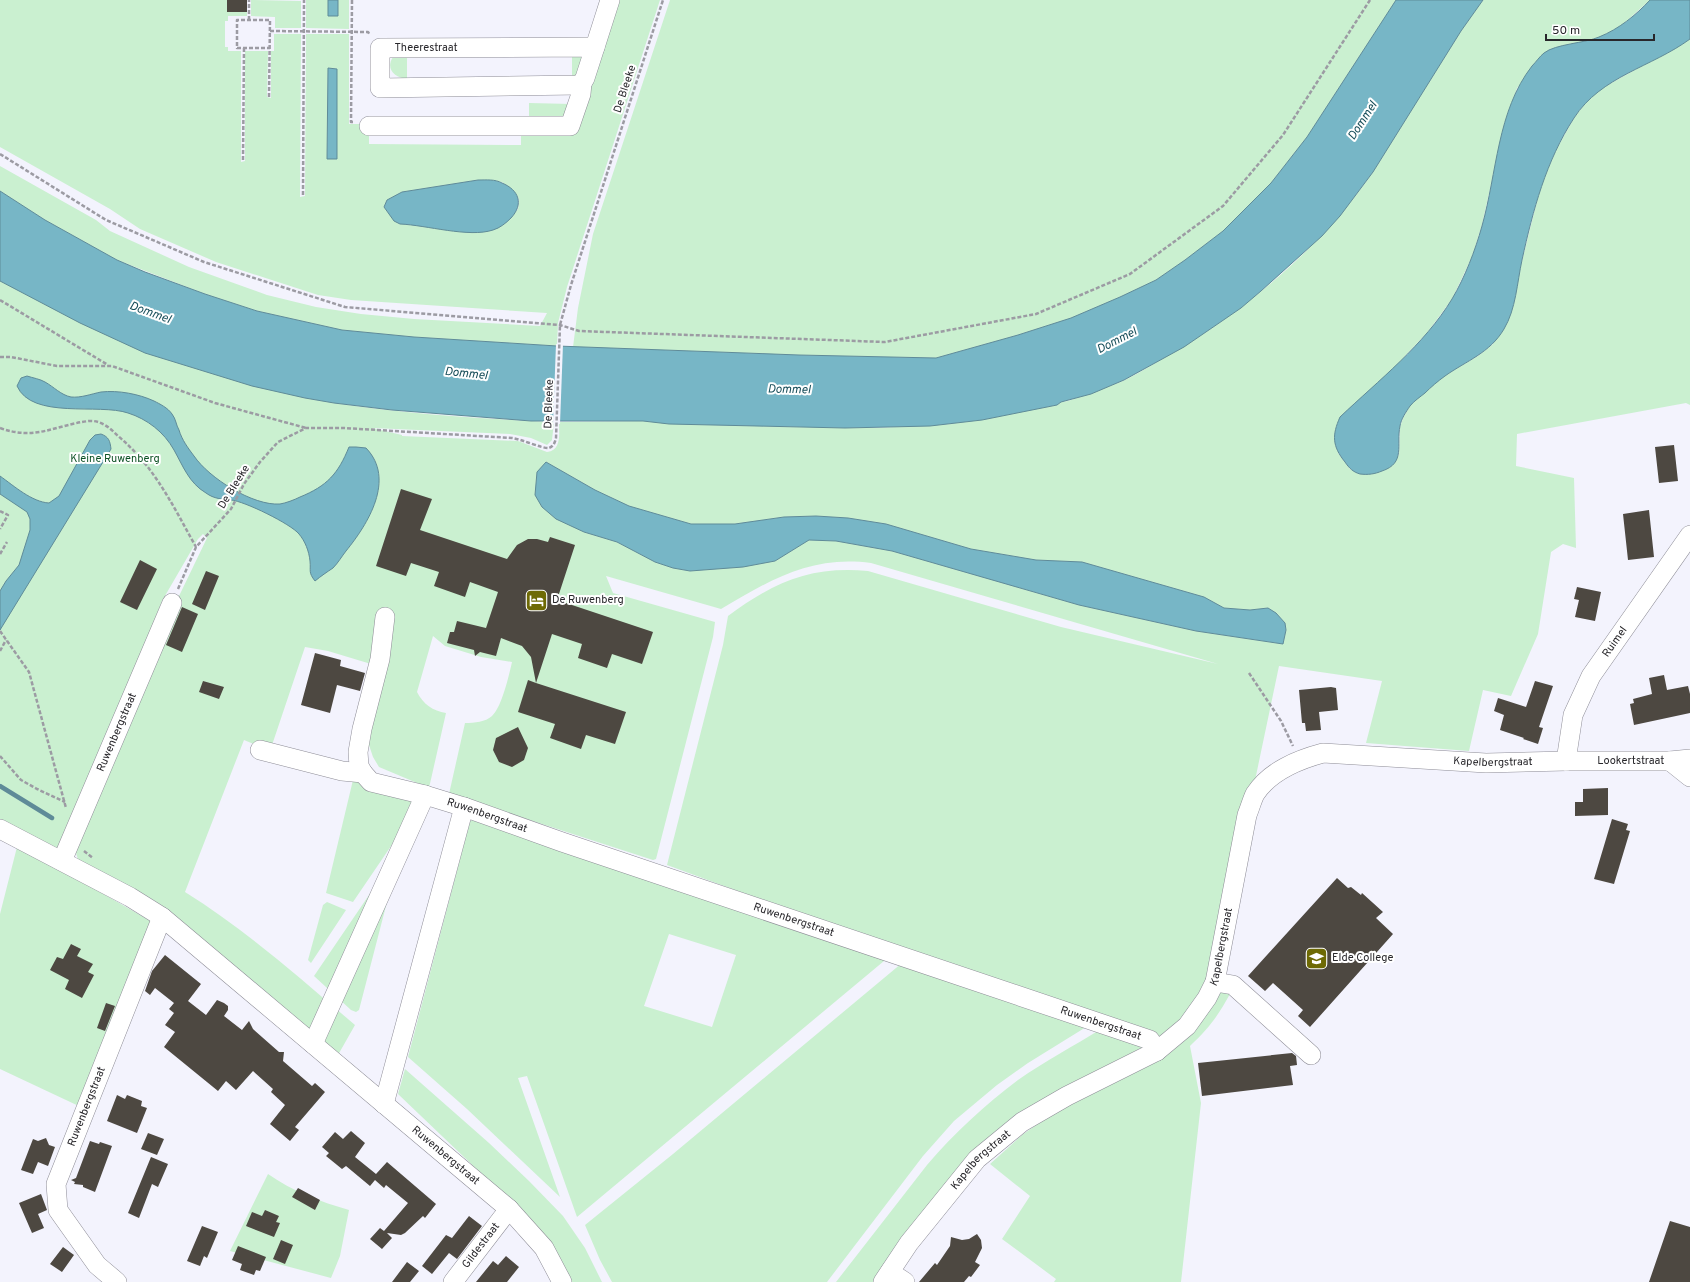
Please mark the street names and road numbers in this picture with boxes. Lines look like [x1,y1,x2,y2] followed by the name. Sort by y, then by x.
[394,41,458,55] street label: Theerestraat
[611,63,639,115] street label: De Bleeke
[541,379,557,429] street label: De Bleeke
[215,462,253,512] street label: De Bleeke
[1599,624,1630,660] street label: Ruimel
[94,691,140,774] street label: Ruwenbergstraat
[1453,754,1533,770] street label: Kapelbergstraat
[1597,754,1664,768] street label: Lookertstraat
[445,795,529,836] street label: Ruwenbergstraat
[751,900,836,940] street label: Ruwenbergstraat
[1207,907,1236,989] street label: Kapelbergstraat
[1059,1003,1143,1044] street label: Ruwenbergstraat
[65,1065,109,1148] street label: Ruwenbergstraat
[409,1123,482,1188] street label: Ruwenbergstraat
[948,1127,1014,1193] street label: Kapelbergstraat
[459,1220,503,1271] street label: Gildestraat

